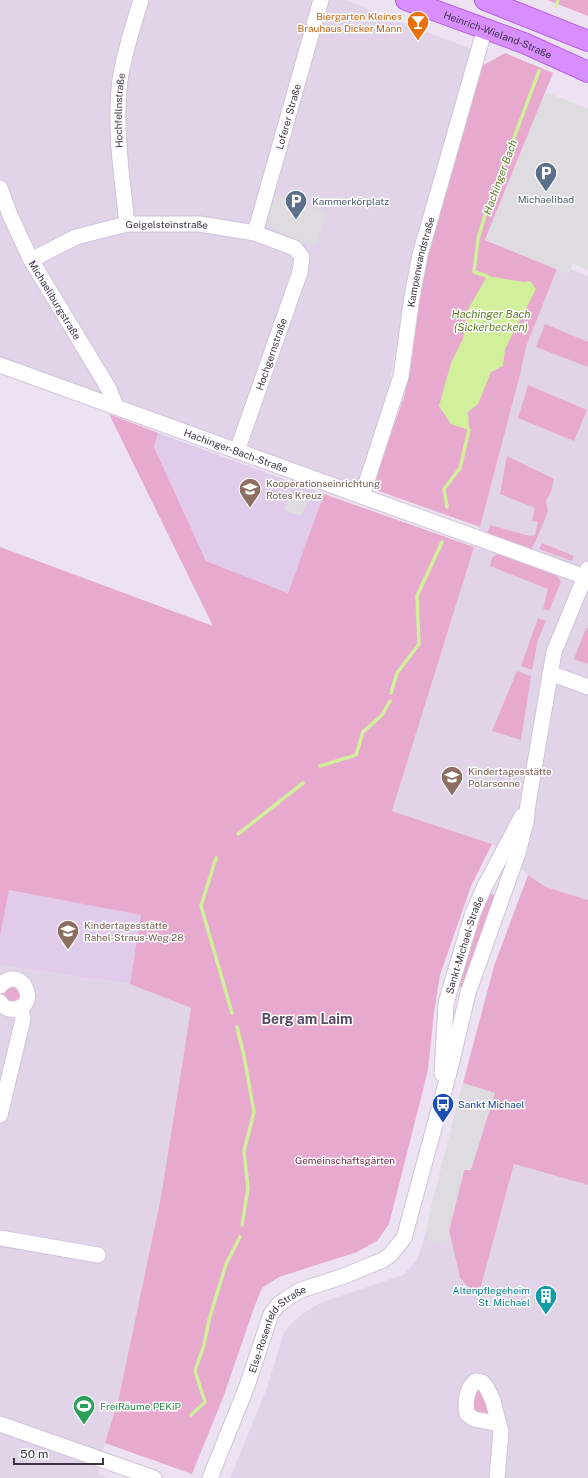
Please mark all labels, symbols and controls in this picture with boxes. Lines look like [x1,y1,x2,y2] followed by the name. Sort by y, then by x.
[442,8,554,61] street label: Heinrich-Wieland-Straße
[405,9,431,42] bar icon: Biergarten Kleines Brauhaus Dicker Mann
[298,10,402,34] place label: Biergarten Kleines Brauhaus Dicker Mann
[112,72,127,148] street label: Hochfellnstraße
[273,82,303,151] street label: Loferer Straße
[481,138,519,216] water label: Hachinger Bach
[533,160,559,193] parking icon: Michaelibad
[283,188,309,221] parking icon: Kammerkörplatz
[518,193,574,205] place label: Michaelibad
[312,195,389,207] place label: Kammerkörplatz
[405,215,437,308] street label: Kampenwandstraße
[126,218,209,231] street label: Geigelsteinstraße
[27,258,84,342] street label: Michaeliburgstraße
[452,308,530,333] water label: Hachinger Bach (Sickerbecken)
[253,316,289,392] street label: Hochgernstraße
[182,426,290,475] street label: Hachinger-Bach-Straße
[237,476,263,509] school or university icon: Kooperationseinrichtung Rotes Kreuz
[266,477,380,501] place label: Kooperationseinrichtung Rotes Kreuz
[439,764,465,797] school or university icon: Kindertagesstätte Polarsonne
[468,765,552,789] place label: Kindertagesstätte Polarsonne
[443,894,486,995] street label: Sankt-Michael-Straße
[55,918,81,951] school or university icon: Kindertagesstätte Rahel-Straus-Weg 28
[84,919,184,943] place label: Kindertagesstätte Rahel-Straus-Weg 28
[261,1011,353,1027] district label: Berg am Laim
[430,1091,456,1124] bus stop icon: Sankt Michael
[458,1098,524,1110] place label: Sankt Michael
[295,1154,395,1166] park label: Gemeinschaftsgärten
[246,1283,308,1374] street label: Else-Rosenfeld-Straße
[533,1283,559,1316] building icon: Altenpflegeheim St. Michael
[453,1284,530,1308] place label: Altenpflegeheim St. Michael
[71,1393,97,1426] sports icon: FreiRäume PEKiP
[100,1400,182,1412] place label: FreiRäume PEKiP
[14,1440,103,1466] scale bar
[20,1447,48,1461] text: 50 m

